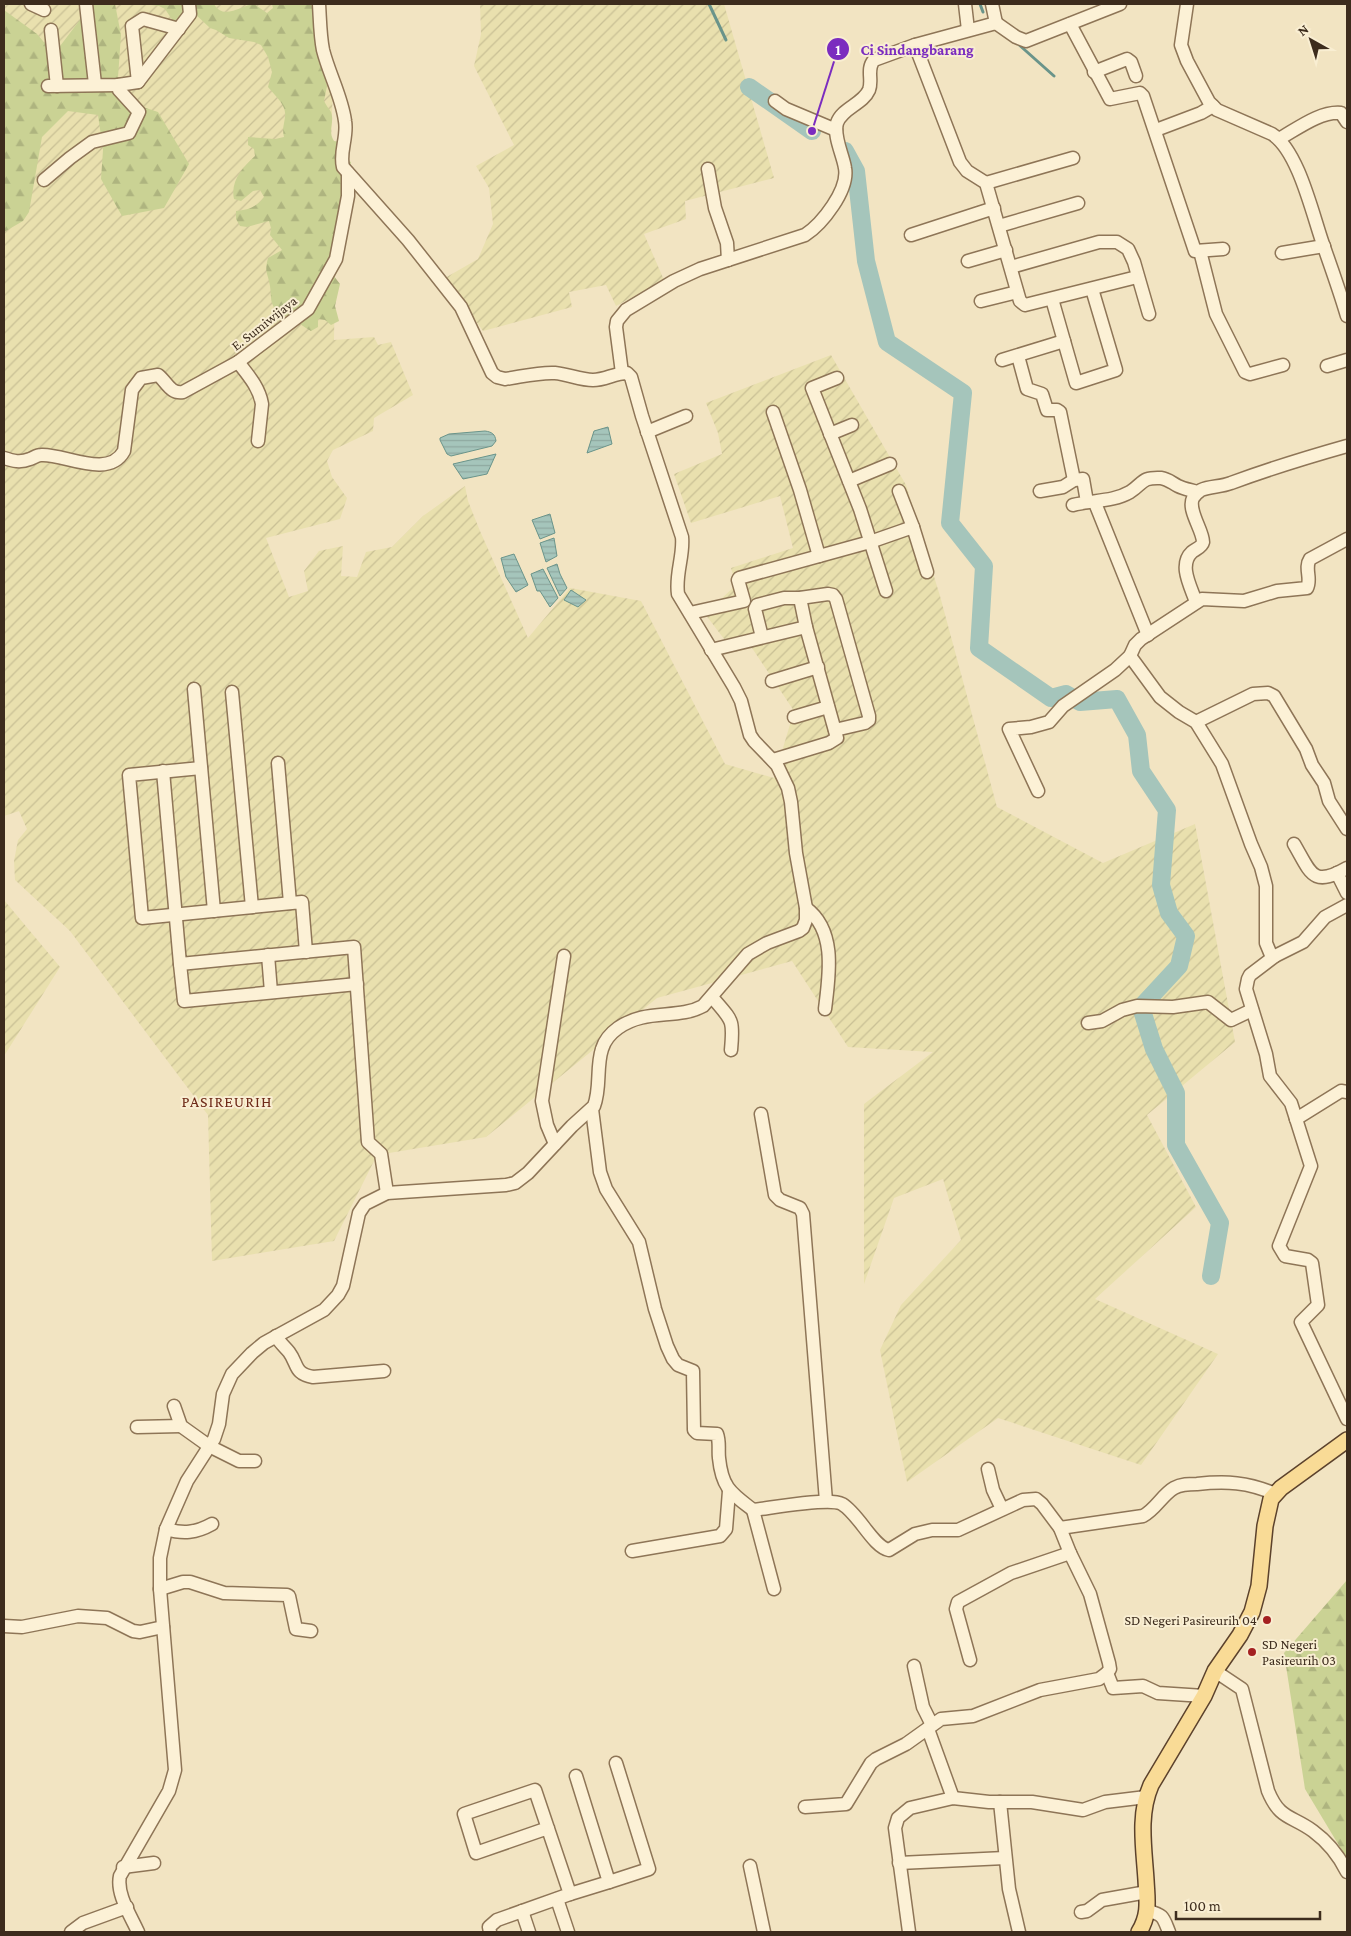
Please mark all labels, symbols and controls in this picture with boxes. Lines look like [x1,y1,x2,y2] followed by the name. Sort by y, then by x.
[1286,15,1336,65] north arrow
[1294,20,1312,39] text: N
[825,34,984,64] callout: Ci Sindangbarang
[835,42,841,58] text: 1
[860,42,974,58] text: Ci Sindangbarang
[228,292,301,354] street label: E. Sumiwijaya
[182,1093,272,1110] district label: PASIREURIH
[1125,1612,1257,1628] place label: SD Negeri Pasireurih 04
[1261,1614,1273,1626] marker: SD Negeri Pasireurih 04
[1262,1636,1336,1668] place label: SD Negeri Pasireurih 03
[1246,1646,1258,1658] marker: SD Negeri Pasireurih 03
[1176,1888,1320,1920] scale bar
[1184,1898,1221,1914] text: 100 m

